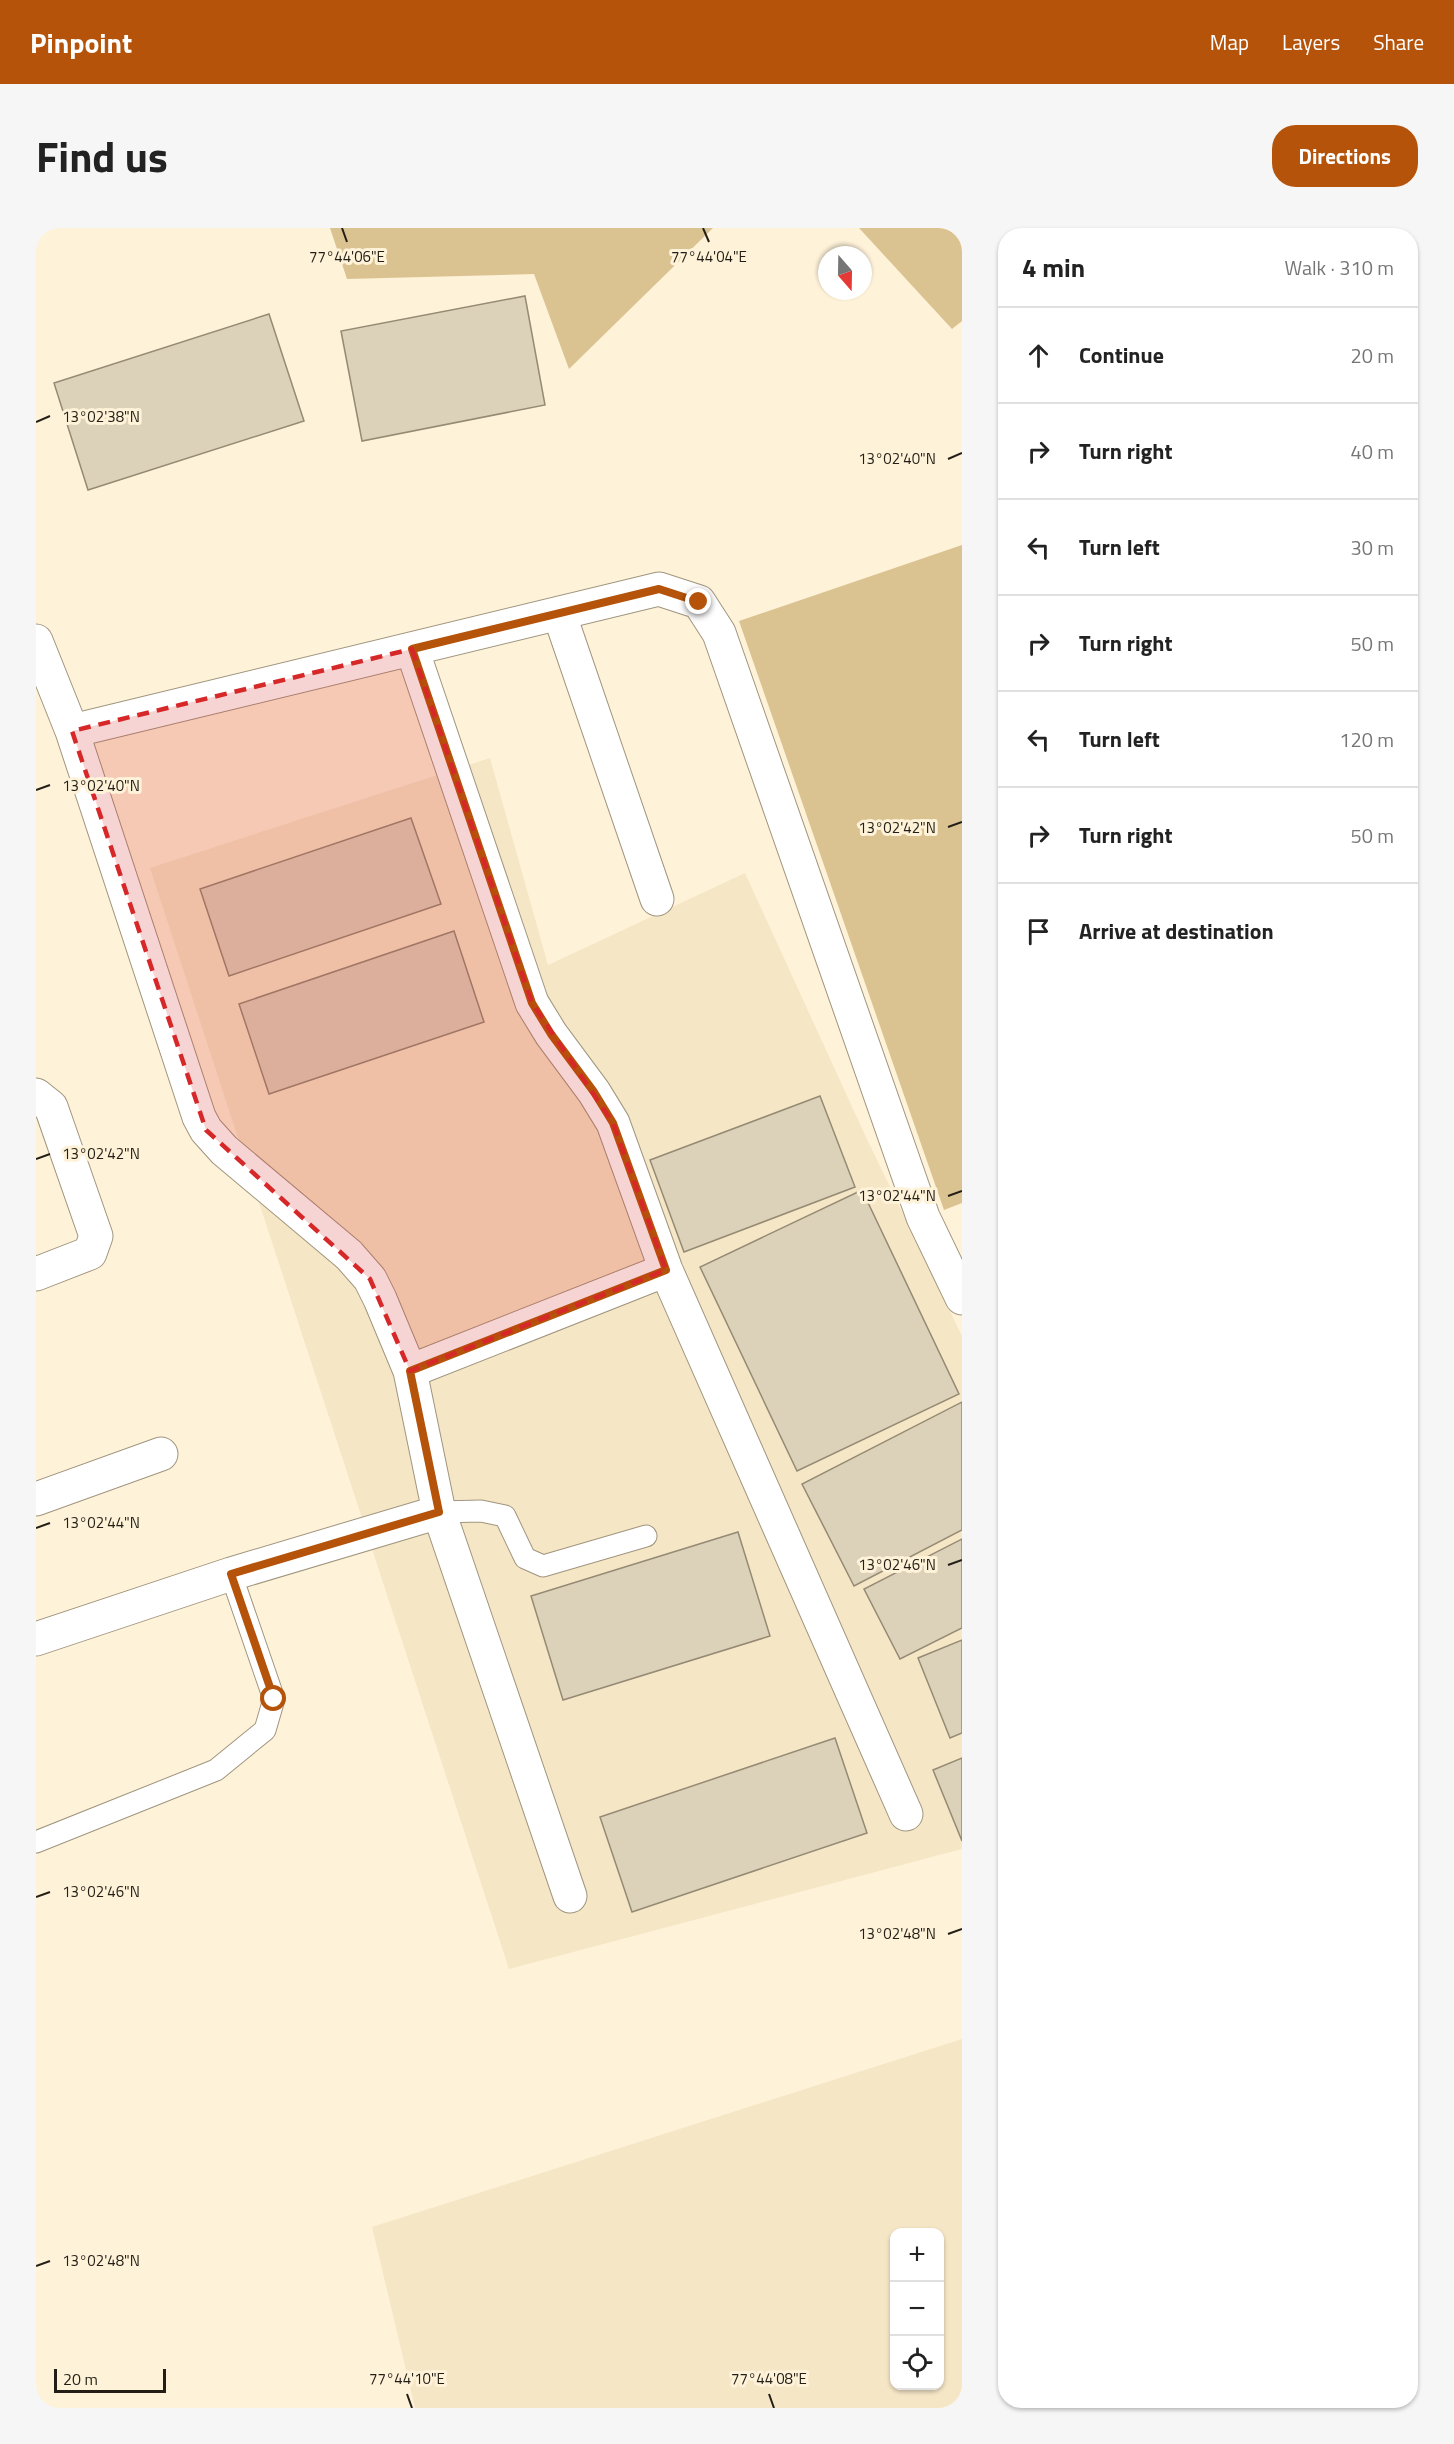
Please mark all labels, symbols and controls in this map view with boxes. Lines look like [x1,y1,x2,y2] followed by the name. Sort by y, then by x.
[30,21,132,64] text: Pinpoint
[1210,26,1249,58] text: Map
[1282,26,1340,58] text: Layers
[1373,26,1424,58] text: Share
[36,124,168,188] text: Find us
[1272,125,1418,187] button: Directions
[309,245,385,268] text: 77°44'06"E
[671,245,747,268] text: 77°44'04"E
[818,246,872,300] north arrow
[1022,248,1085,287] text: 4 min
[1285,252,1394,283] text: Walk · 310 m
[1079,338,1164,372] text: Continue
[1022,339,1055,372] icon: ahead
[1350,340,1394,371] text: 20 m
[62,405,140,428] text: 13°02'38"N
[1079,434,1173,468] text: Turn right
[1022,435,1055,468] icon: right
[1350,436,1394,467] text: 40 m
[858,447,936,470] text: 13°02'40"N
[1079,530,1160,564] text: Turn left
[1022,531,1055,564] icon: left
[1350,532,1394,563] text: 30 m
[685,588,711,614] route end
[1079,626,1173,660] text: Turn right
[1022,627,1055,660] icon: right
[1350,628,1394,659] text: 50 m
[1079,722,1160,756] text: Turn left
[1022,723,1055,756] icon: left
[1339,724,1394,755] text: 120 m
[62,774,140,797] text: 13°02'40"N
[858,816,936,839] text: 13°02'42"N
[1079,818,1173,852] text: Turn right
[1022,819,1055,852] icon: right
[1350,820,1394,851] text: 50 m
[1079,914,1274,948] text: Arrive at destination
[1022,915,1055,948] icon: arrive
[62,1142,140,1165] text: 13°02'42"N
[858,1184,936,1207] text: 13°02'44"N
[62,1511,140,1534] text: 13°02'44"N
[858,1553,936,1576] text: 13°02'46"N
[260,1685,286,1711] route start
[62,1880,140,1903] text: 13°02'46"N
[858,1922,936,1945] text: 13°02'48"N
[890,2228,944,2390] map controls
[890,2228,944,2282] button: +
[62,2249,140,2272] text: 13°02'48"N
[890,2282,944,2336] button: −
[890,2336,944,2390] button: locate
[54,2366,166,2394] scale bar
[63,2367,98,2391] text: 20 m
[369,2367,445,2390] text: 77°44'10"E
[731,2367,807,2390] text: 77°44'08"E

